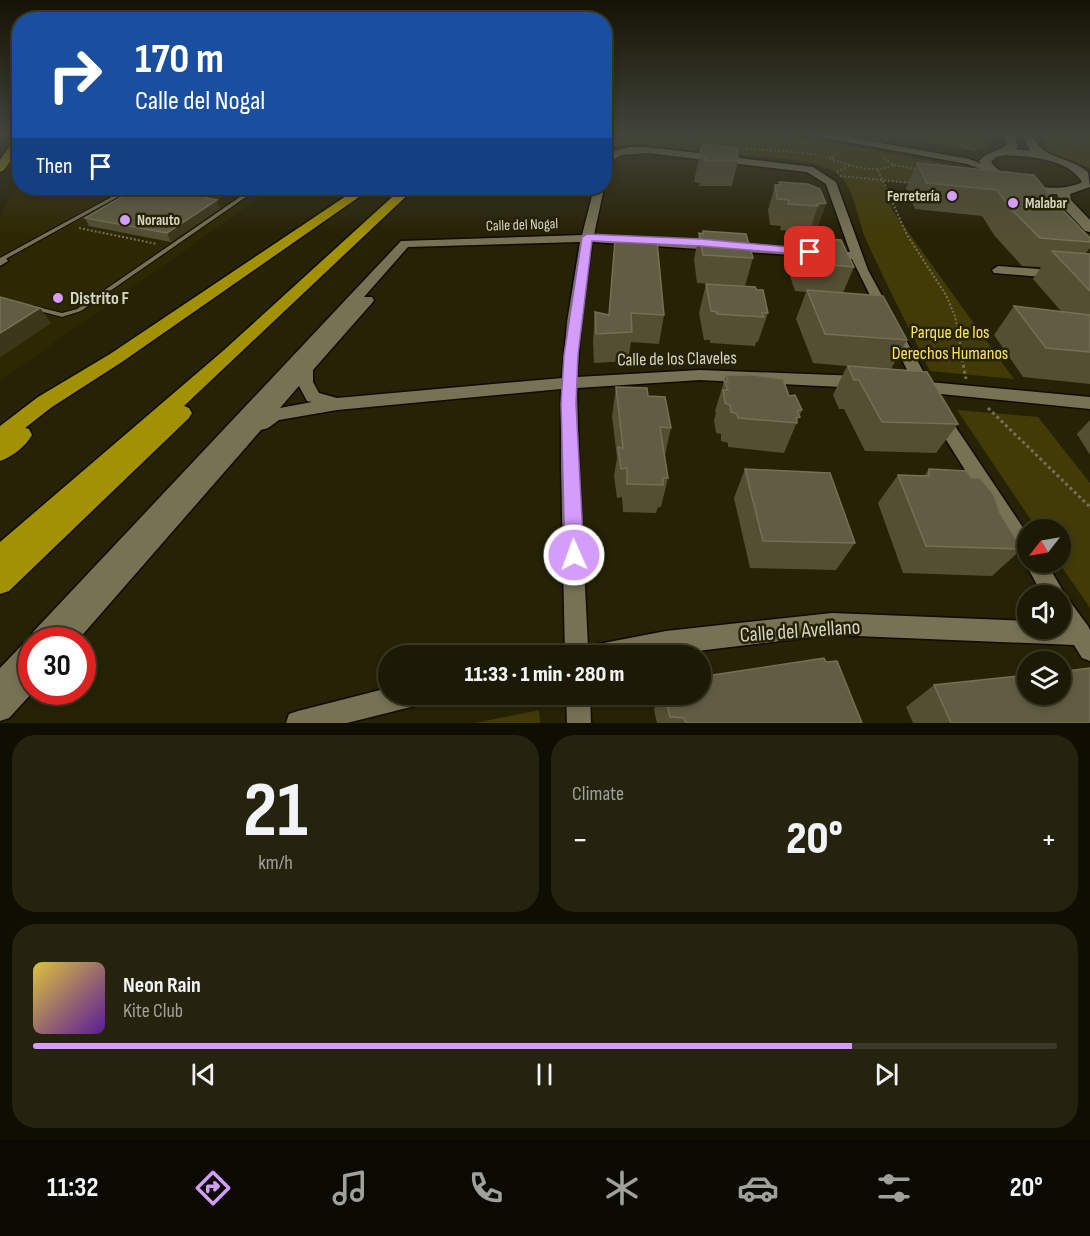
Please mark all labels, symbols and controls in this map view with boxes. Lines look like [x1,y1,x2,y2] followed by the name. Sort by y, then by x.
[135,34,224,85] text: 170 m
[36,36,114,114] icon: right
[135,85,265,117] text: Calle del Nogal
[84,150,117,183] icon: arrive
[36,153,72,180] text: Then
[887,187,940,206] place label: Ferretería
[945,189,959,203] marker: Ferretería
[1025,194,1067,213] place label: Malabar
[1006,196,1020,210] marker: Malabar
[137,211,180,230] place label: Norauto
[118,213,132,227] marker: Norauto
[485,214,559,236] street label: Calle del Nogal
[784,226,835,277] pin
[793,235,826,268] icon: arrive
[70,288,129,309] place label: Distrito F
[51,291,65,305] marker: Distrito F
[892,322,1008,364] park label: Parque de los Derechos Humanos
[617,347,737,371] street label: Calle de los Claveles
[1017,519,1071,573] north arrow
[1017,519,1071,705] map controls
[542,523,606,587] position arrow
[1017,585,1071,639] button: sound
[739,614,861,648] street label: Calle del Avellano
[18,627,96,705] speed limit sign: 30
[1017,651,1071,705] button: layers
[465,661,624,688] text: 11:33 · 1 min · 280 m
[243,765,308,858] text: 21
[572,782,624,806] text: Climate
[786,812,843,867] text: 20°
[572,820,588,860] text: −
[1041,820,1057,860] text: +
[258,851,293,875] text: km/h
[123,972,201,999] text: Neon Rain
[123,999,183,1023] text: Kite Club
[187,1058,220,1091] icon: previous
[528,1058,561,1091] icon: pause
[870,1058,903,1091] icon: next
[192,1167,234,1209] icon: directions
[329,1167,371,1209] icon: music
[465,1167,507,1209] icon: phone
[601,1167,643,1209] icon: climate
[737,1167,779,1209] icon: car
[873,1167,915,1209] icon: filters
[47,1172,98,1204] text: 11:32
[1010,1172,1043,1204] text: 20°

